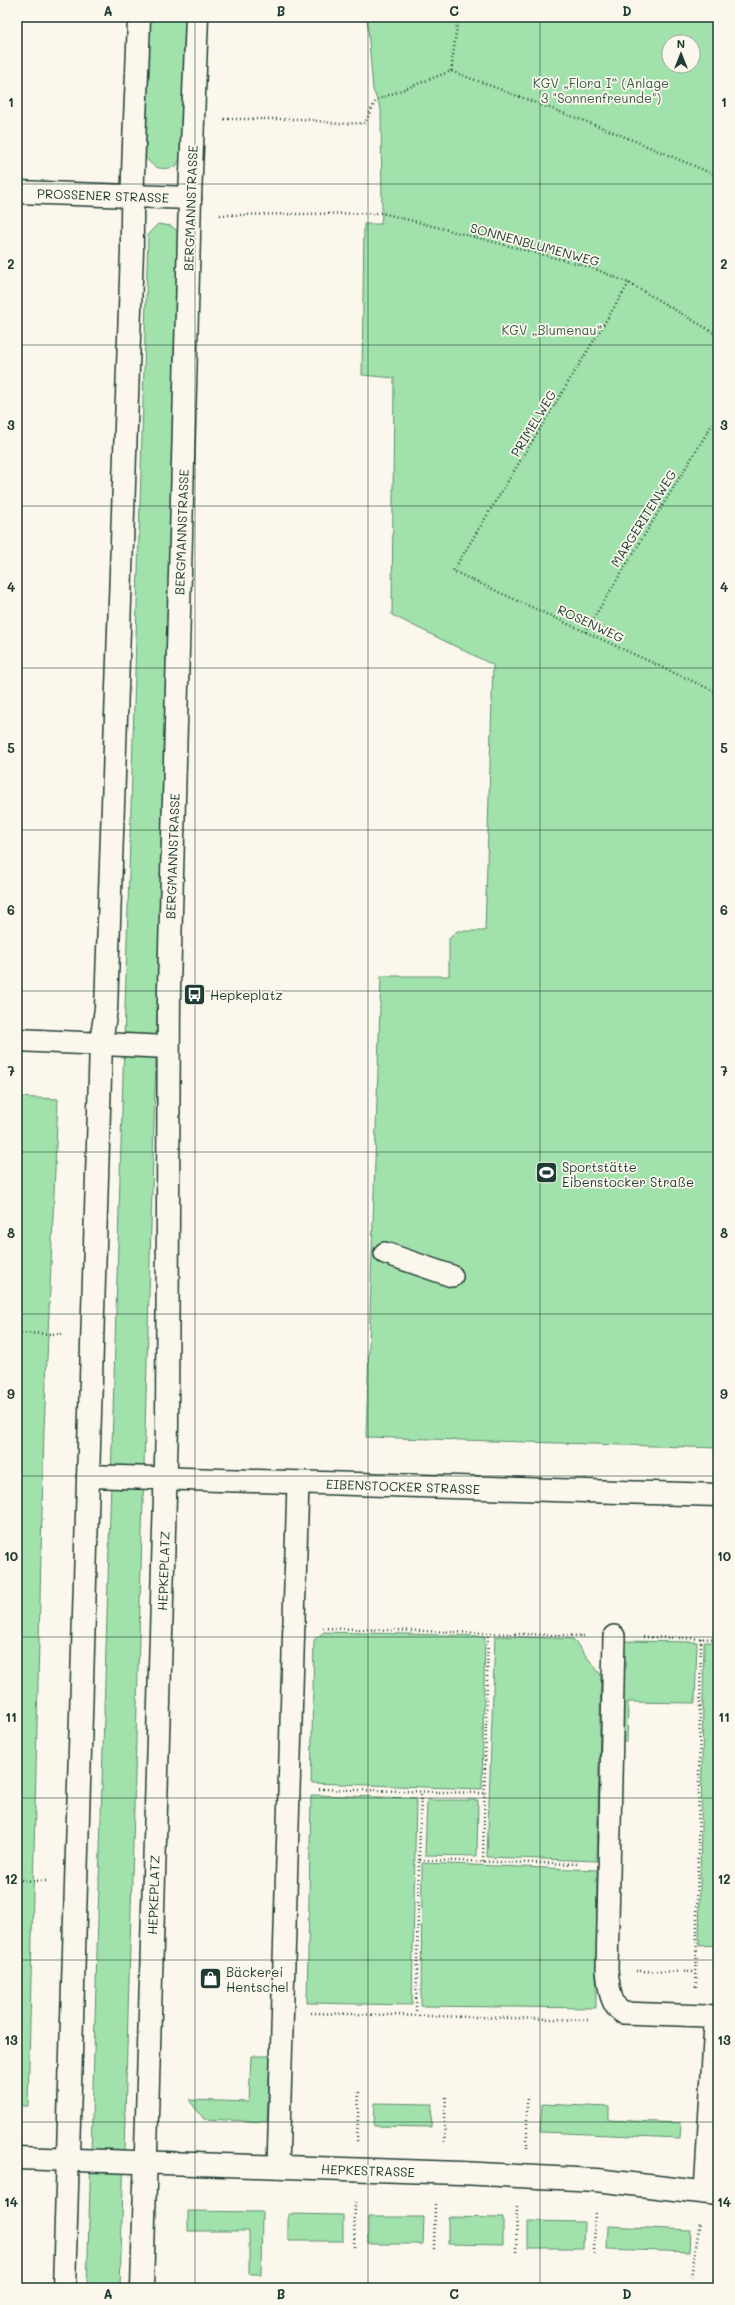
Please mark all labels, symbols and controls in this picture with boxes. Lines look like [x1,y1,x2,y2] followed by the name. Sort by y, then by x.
[103,2,113,19] text: A
[277,2,286,19] text: B
[449,2,459,19] text: C
[622,2,632,19] text: D
[661,34,701,74] north arrow
[677,36,685,51] text: N
[533,74,669,106] park label: KGV „Flora I“ (Anlage 3 "Sonnenfreunde")
[8,93,14,110] text: 1
[721,93,727,110] text: 1
[179,145,201,271] street label: BERGMANNSTRASSE
[37,184,169,206] street label: PROSSENER STRASSE
[468,219,602,270] street label: SONNENBLUMENWEG
[7,255,15,272] text: 2
[720,255,728,272] text: 2
[501,321,603,338] park label: KGV „Blumenau“
[506,386,560,460] street label: PRIMELWEG
[7,416,15,433] text: 3
[720,416,728,433] text: 3
[606,466,680,570] street label: MARGERITENWEG
[170,469,192,595] street label: BERGMANNSTRASSE
[7,578,15,595] text: 4
[720,578,728,595] text: 4
[555,600,627,646] street label: ROSENWEG
[7,739,15,756] text: 5
[720,739,728,756] text: 5
[161,793,183,919] street label: BERGMANNSTRASSE
[7,901,15,918] text: 6
[720,901,728,918] text: 6
[182,981,208,1007] bus stop icon: Hepkeplatz
[210,986,283,1003] place label: Hepkeplatz
[7,1062,15,1079] text: 7
[720,1062,728,1079] text: 7
[562,1158,694,1190] place label: Sportstätte Eibenstocker Straße
[533,1160,559,1186] sports icon: Sportstätte Eibenstocker Straße
[7,1224,15,1241] text: 8
[720,1224,728,1241] text: 8
[7,1385,15,1402] text: 9
[720,1385,728,1402] text: 9
[326,1475,480,1497] street label: EIBENSTOCKER STRASSE
[153,1531,173,1611] street label: HEPKEPLATZ
[4,1547,18,1564] text: 10
[717,1547,731,1564] text: 10
[5,1708,17,1725] text: 11
[718,1708,730,1725] text: 11
[143,1855,163,1935] street label: HEPKEPLATZ
[4,1870,18,1887] text: 12
[717,1870,731,1887] text: 12
[226,1963,289,1995] place label: Bäckerei Hentschel
[198,1965,224,1991] shop icon: Bäckerei Hentschel
[4,2031,18,2048] text: 13
[717,2031,731,2048] text: 13
[321,2160,415,2180] street label: HEPKESTRASSE
[4,2193,18,2210] text: 14
[717,2193,731,2210] text: 14
[103,2285,113,2302] text: A
[277,2285,286,2302] text: B
[449,2285,459,2302] text: C
[622,2285,632,2302] text: D

